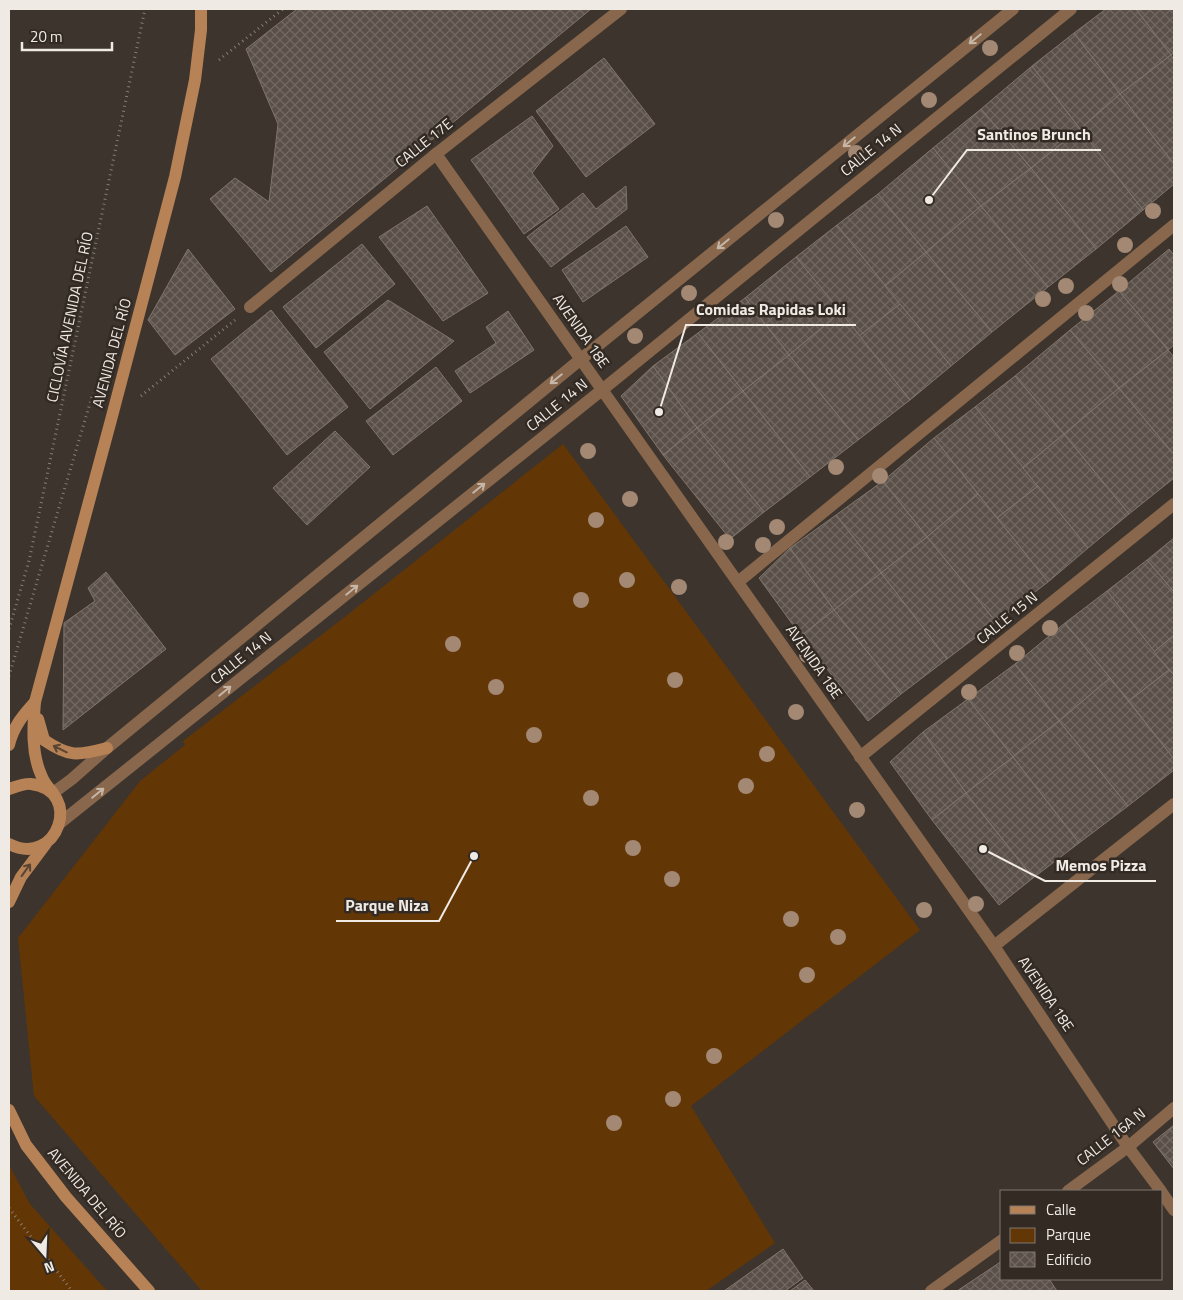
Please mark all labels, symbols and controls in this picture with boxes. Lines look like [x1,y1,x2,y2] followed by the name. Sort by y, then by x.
[22,20,112,52] scale bar
[30,25,63,48] text: 20 m
[969,34,982,45] one-way arrow
[390,112,457,173] street label: CALLE 17E
[835,118,906,182] street label: CALLE 14 N
[967,119,1101,150] callout: Santinos Brunch
[977,122,1091,146] text: Santinos Brunch
[843,136,856,147] one-way arrow
[40,229,99,404] street label: CICLOVÍA AVENIDA DEL RÍO
[717,238,730,249] one-way arrow
[547,289,616,373] street label: AVENIDA 18E
[686,294,856,325] callout: Comidas Rapidas Loki
[86,296,137,410] street label: AVENIDA DEL RÍO
[696,297,846,321] text: Comidas Rapidas Loki
[521,373,592,437] street label: CALLE 14 N
[550,374,563,385] one-way arrow
[472,483,485,494] one-way arrow
[345,584,358,595] one-way arrow
[971,586,1042,650] street label: CALLE 15 N
[780,620,849,704] street label: AVENIDA 18E
[205,626,276,690] street label: CALLE 14 N
[218,686,231,697] one-way arrow
[52,744,67,754] one-way arrow
[91,787,104,798] one-way arrow
[1045,850,1156,881] callout: Memos Pizza
[1055,853,1147,877] text: Memos Pizza
[21,863,31,877] one-way arrow
[336,890,439,921] callout: Parque Niza
[345,893,429,917] text: Parque Niza
[1013,952,1080,1036] street label: AVENIDA 18E
[1071,1102,1150,1171] street label: CALLE 16A N
[42,1142,132,1243] street label: AVENIDA DEL RÍO
[1000,1190,1163,1280] legend
[1046,1198,1076,1221] text: Calle
[1046,1223,1091,1246] text: Parque
[20,1230,70,1280] north arrow
[1046,1248,1091,1271] text: Edificio
[41,1256,57,1279] text: N

